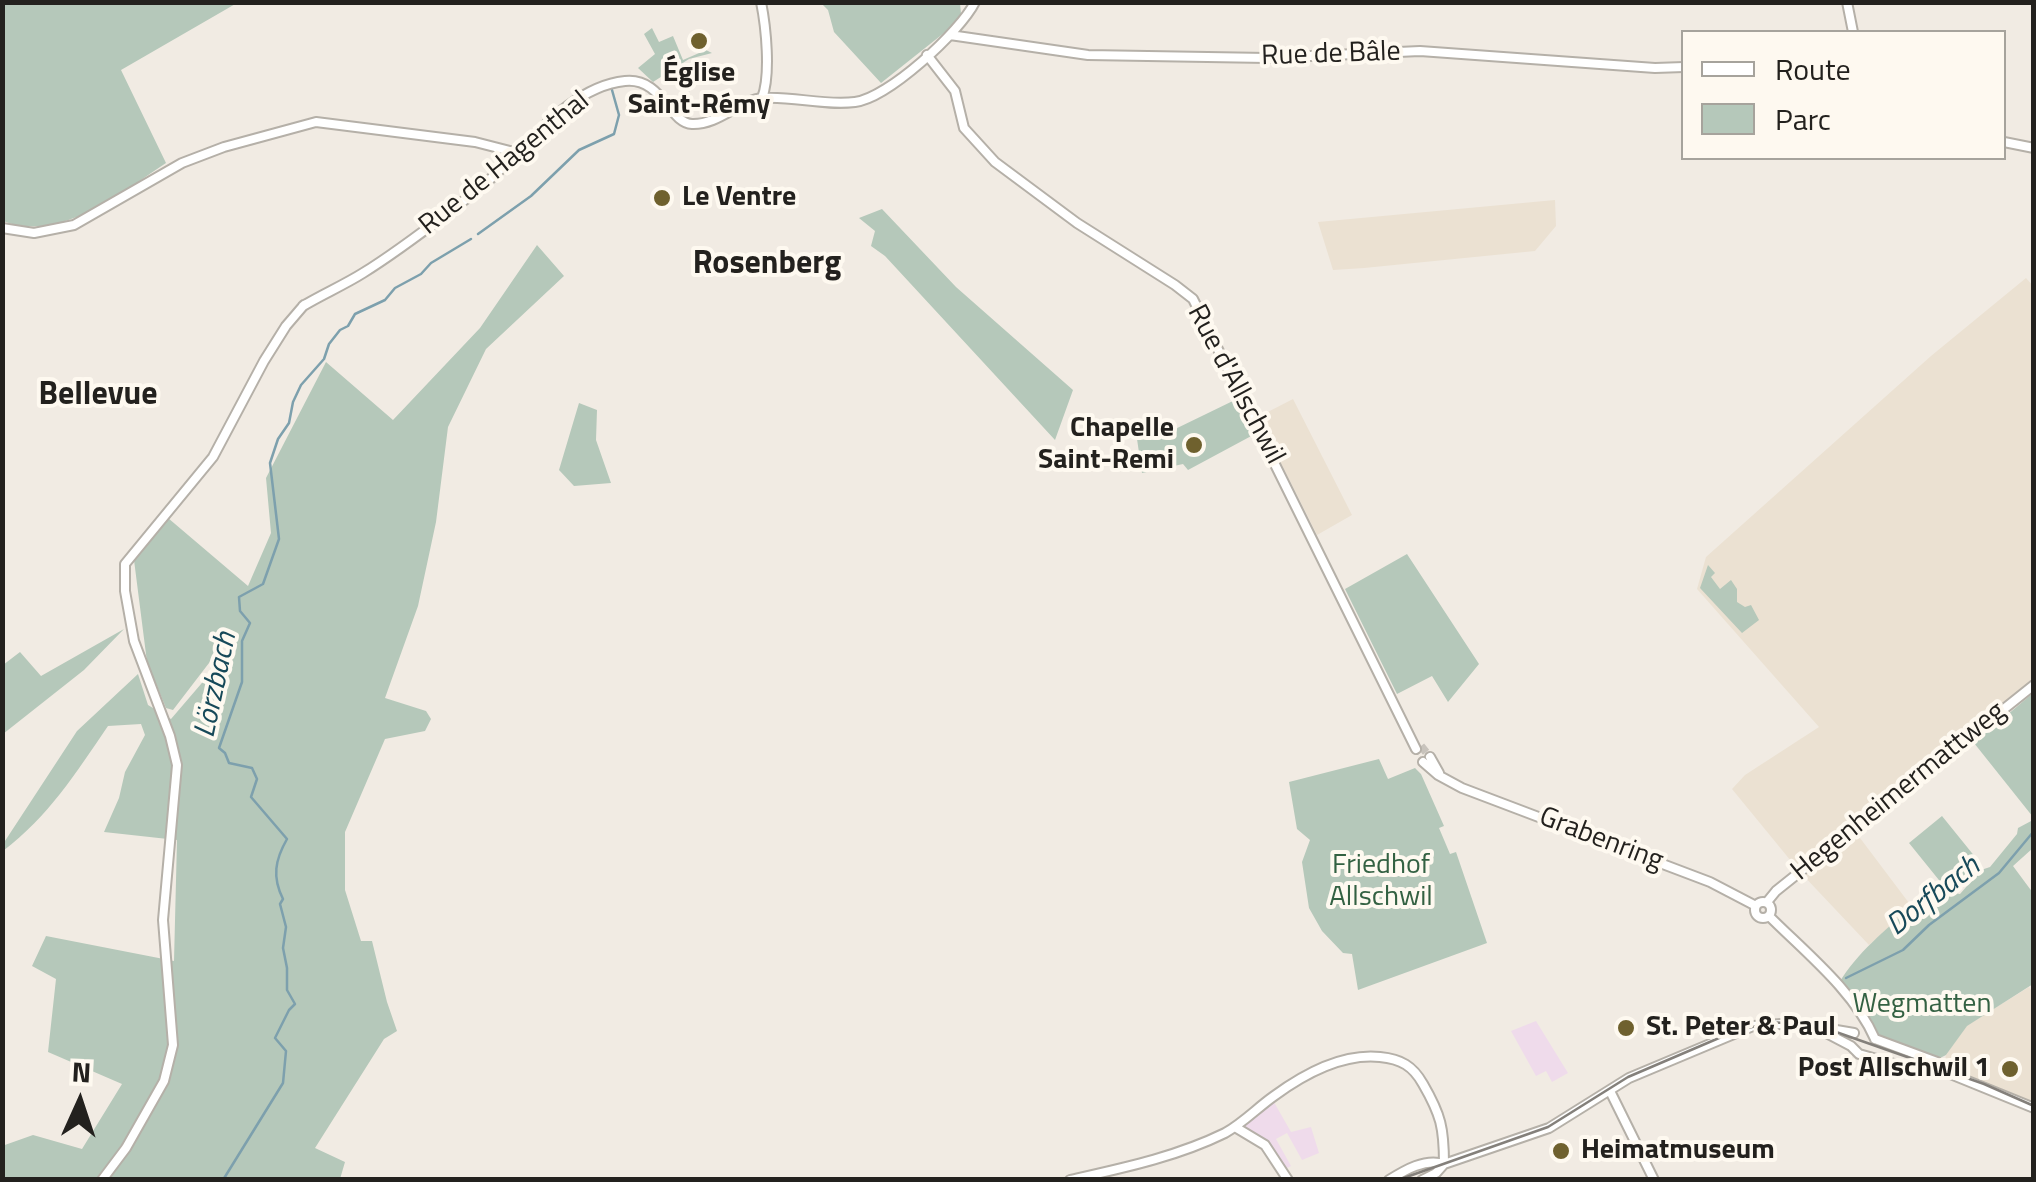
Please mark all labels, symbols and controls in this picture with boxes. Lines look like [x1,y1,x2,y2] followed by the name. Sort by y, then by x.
[688,30,710,52] marker: Église Saint-Rémy
[1681,30,2006,160] legend
[1261,36,1401,74] street label: Rue de Bâle
[1775,46,1851,92] text: Route
[628,57,770,123] place label: Église Saint-Rémy
[413,85,597,243] street label: Rue de Hagenthal
[1775,96,1831,142] text: Parc
[682,181,796,215] place label: Le Ventre
[651,187,673,209] marker: Le Ventre
[693,246,841,284] district label: Rosenberg
[1179,300,1291,470] street label: Rue d'Allschwil
[38,377,158,415] district label: Bellevue
[1038,412,1174,478] place label: Chapelle Saint-Remi
[1183,434,1205,456] marker: Chapelle Saint-Remi
[188,629,246,741] water label: Lörzbach
[1785,695,2013,889] street label: Hegenheimermattweg
[1534,801,1668,879] street label: Grabenring
[1329,849,1433,915] park label: Friedhof Allschwil
[1880,849,1988,945] water label: Dorfbach
[1852,988,1992,1022] park label: Wegmatten
[1646,1011,1836,1045] place label: St. Peter & Paul
[1615,1017,1637,1039] marker: St. Peter & Paul
[71,1050,92,1094] text: N
[30,1052,130,1152] north arrow
[1798,1052,1990,1086] place label: Post Allschwil 1
[1999,1058,2021,1080] marker: Post Allschwil 1
[1581,1134,1775,1168] place label: Heimatmuseum
[1550,1140,1572,1162] marker: Heimatmuseum

